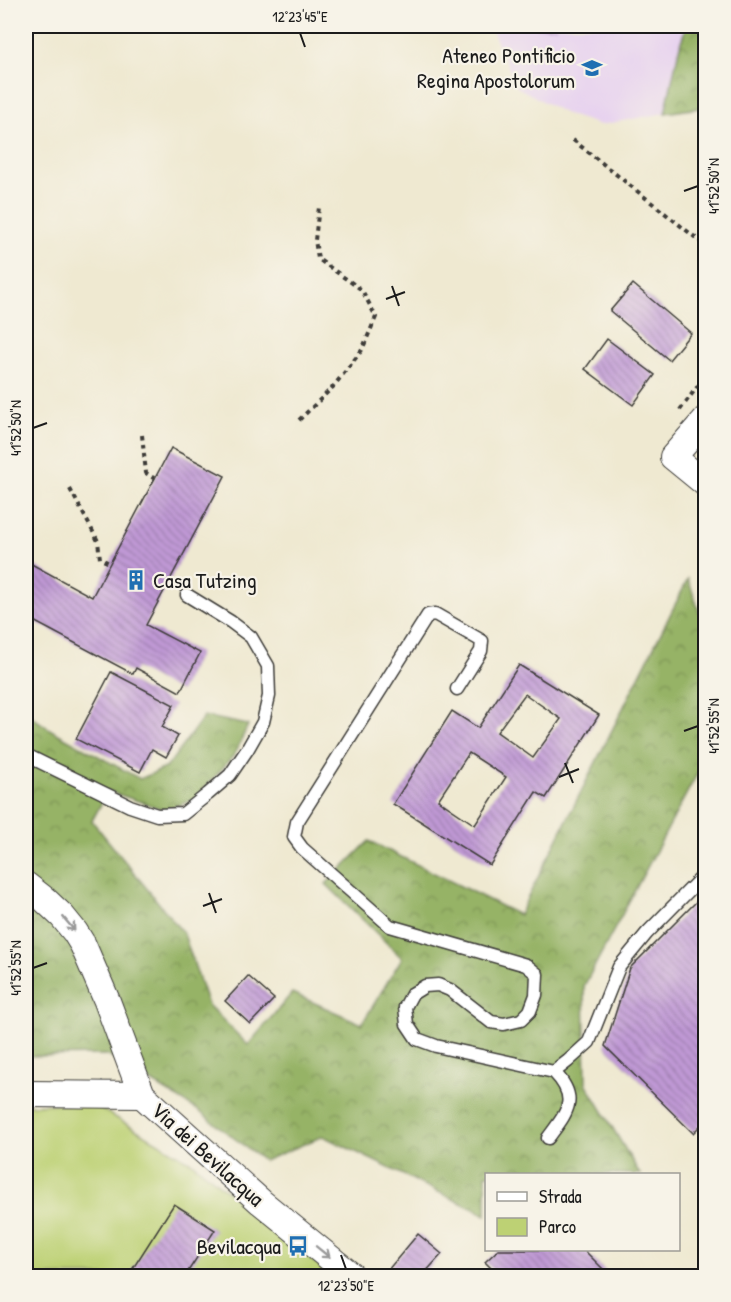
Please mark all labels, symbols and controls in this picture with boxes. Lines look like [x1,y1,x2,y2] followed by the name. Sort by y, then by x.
[272,6,328,27] text: 12°23'45"E
[417,40,575,95] place label: Ateneo Pontificio Regina Apostolorum
[580,56,604,80] school or university icon: Ateneo Pontificio Regina Apostolorum
[703,158,724,214] text: 41°52'50"N
[5,400,26,456] text: 41°52'50"N
[153,565,257,595] place label: Casa Tutzing
[124,568,148,592] building icon: Casa Tutzing
[703,698,724,754] text: 41°52'55"N
[62,916,76,931] one-way arrow
[5,940,26,996] text: 41°52'55"N
[145,1095,271,1213] street label: Via dei Bevilacqua
[485,1173,680,1251] legend
[539,1184,582,1209] text: Strada
[539,1214,576,1239] text: Parco
[197,1231,281,1261] place label: Bevilacqua
[286,1234,310,1258] bus stop icon: Bevilacqua
[315,1245,331,1258] one-way arrow
[318,1275,375,1296] text: 12°23'50"E

